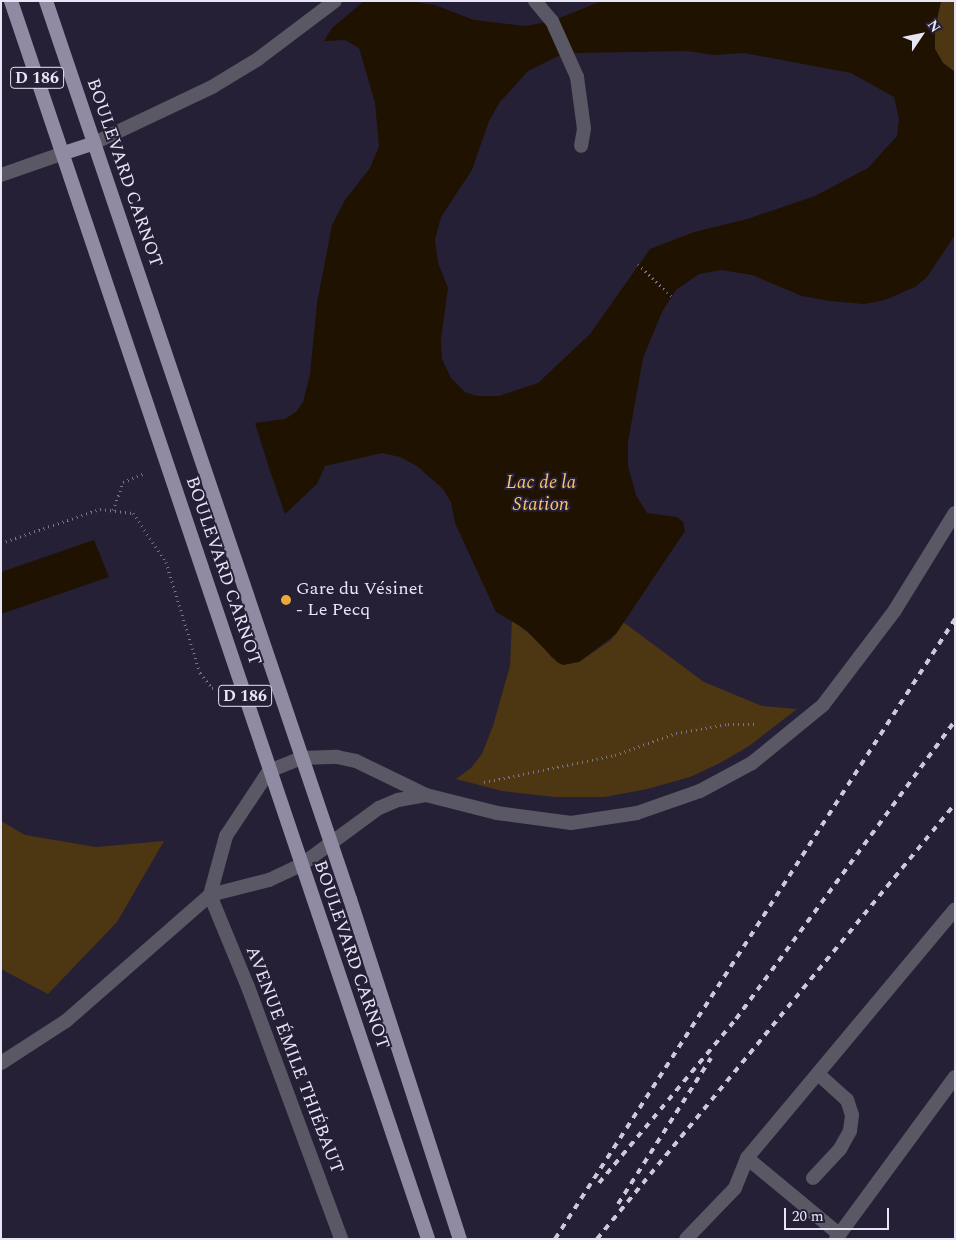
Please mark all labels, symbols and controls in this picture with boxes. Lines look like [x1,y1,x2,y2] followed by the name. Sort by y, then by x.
[896,10,946,60] north arrow
[922,16,946,37] text: N
[10,64,64,92] road number: D 186
[81,76,167,270] street label: BOULEVARD CARNOT
[506,472,576,516] water label: Lac de la Station
[180,474,266,668] street label: BOULEVARD CARNOT
[296,579,424,622] place label: Gare du Vésinet - Le Pecq
[280,594,292,606] marker: Gare du Vésinet - Le Pecq
[218,682,272,709] road number: D 186
[308,858,394,1052] street label: BOULEVARD CARNOT
[241,943,347,1177] street label: AVENUE ÉMILE THIÉBAUT
[786,1198,891,1230] scale bar
[792,1205,824,1228] text: 20 m

